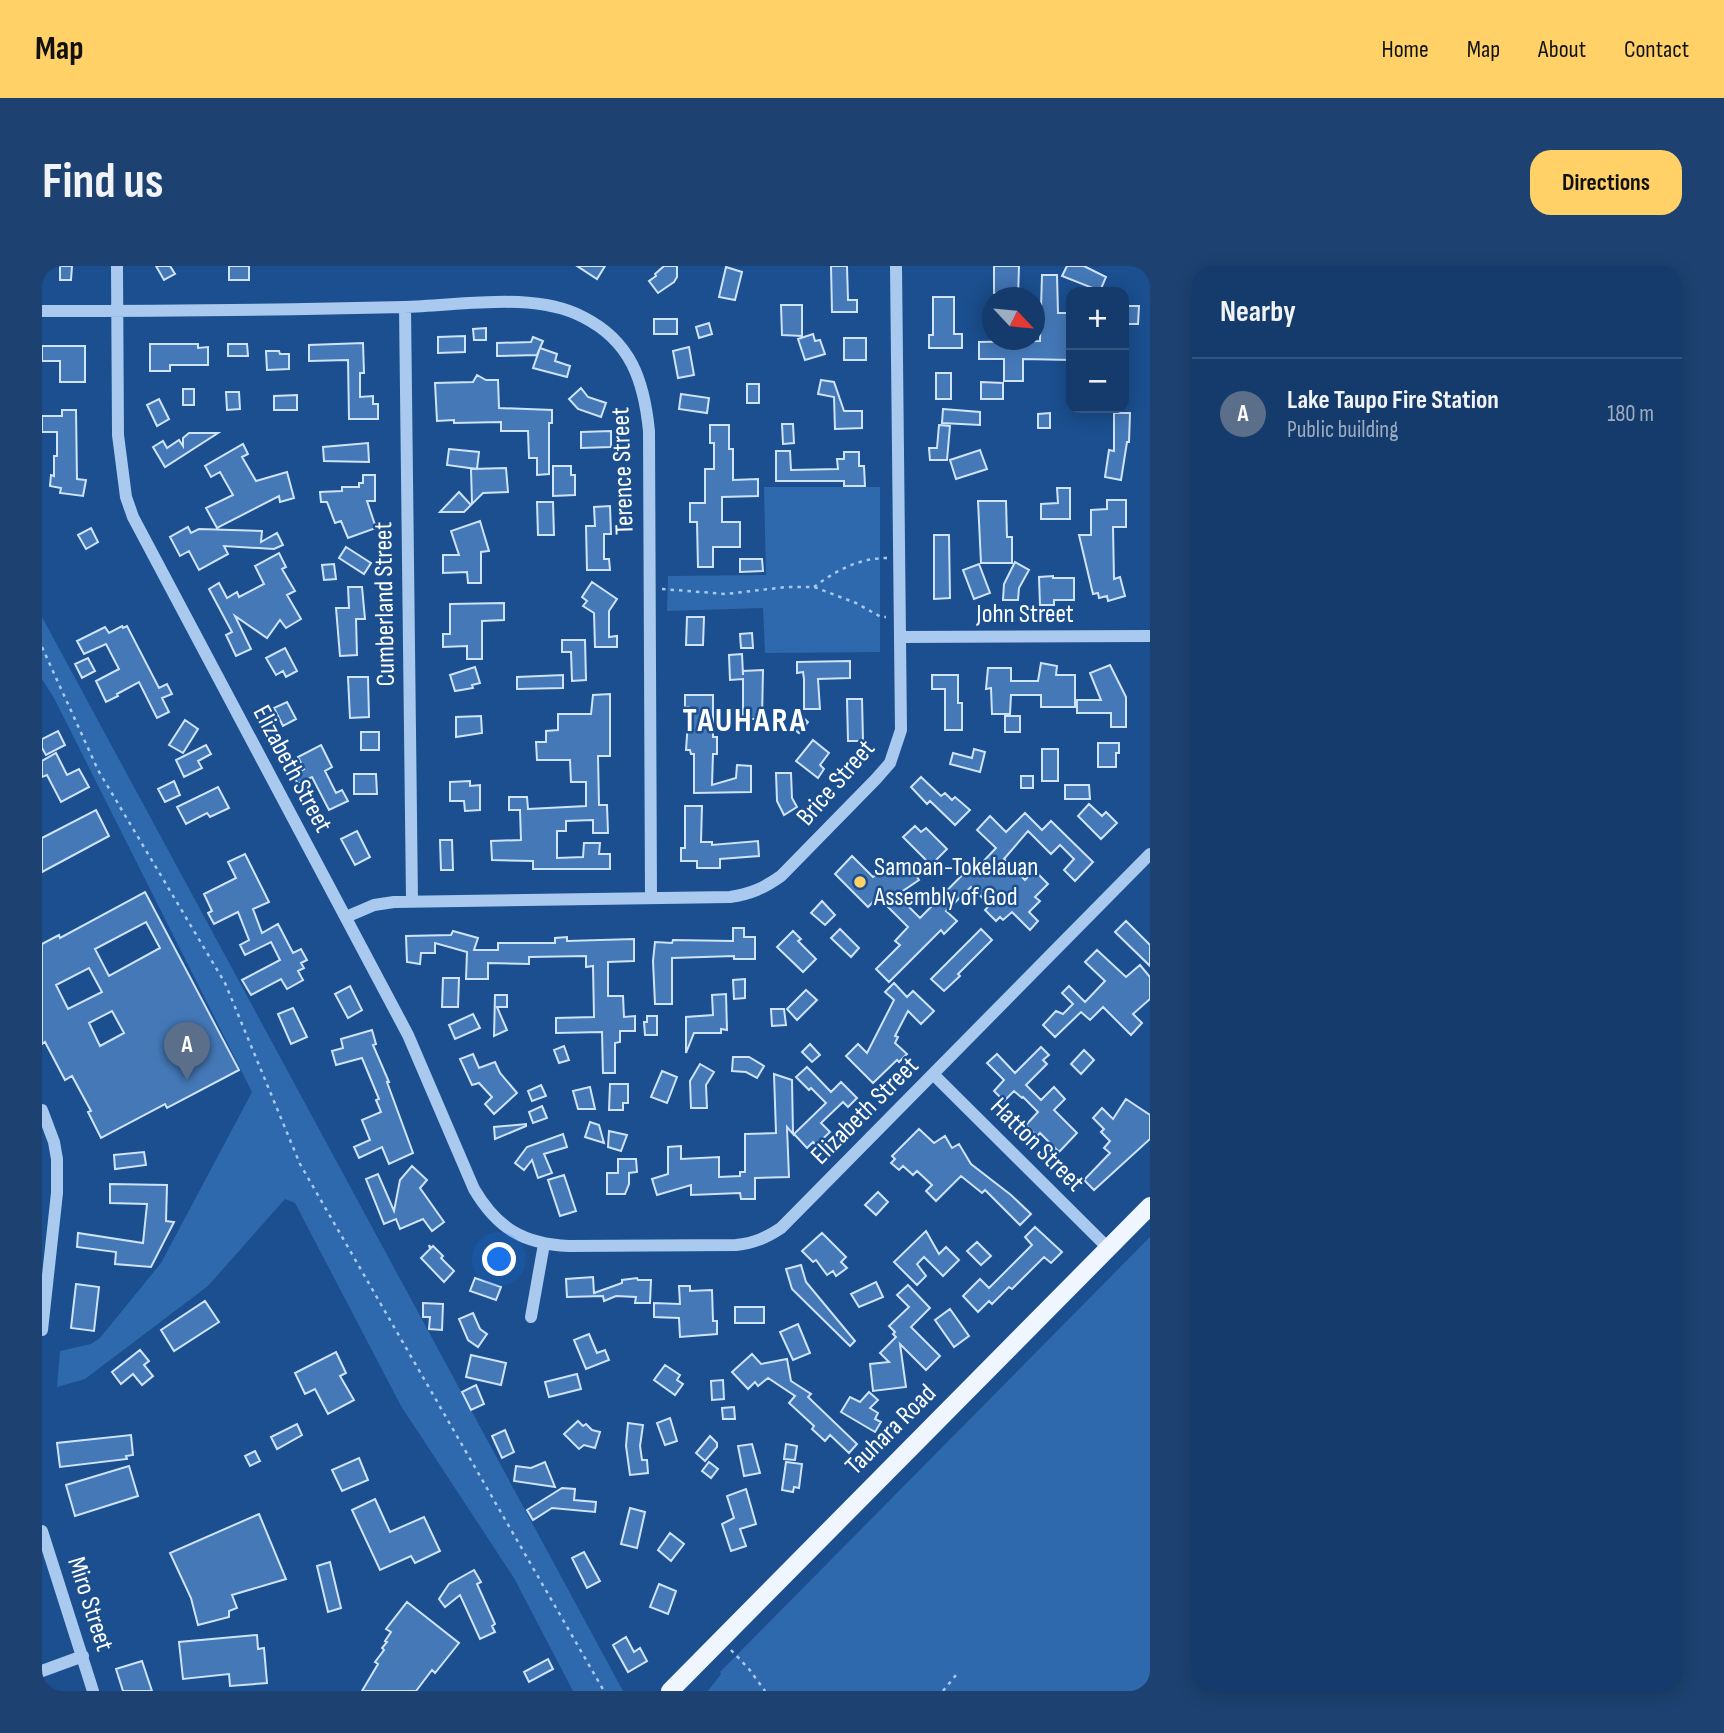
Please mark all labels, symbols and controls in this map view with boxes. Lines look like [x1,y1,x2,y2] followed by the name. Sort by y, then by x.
[35,29,84,69] text: Map
[1381,35,1429,64] text: Home
[1467,35,1500,64] text: Map
[1538,35,1586,64] text: About
[1624,35,1689,64] text: Contact
[1530,150,1682,215] button: Directions
[42,153,164,212] text: Find us
[982,287,1045,350] north arrow
[1066,287,1129,413] map controls
[1066,287,1129,350] button: +
[1220,294,1296,330] text: Nearby
[1066,350,1129,413] button: −
[1287,385,1499,416] text: Lake Taupo Fire Station
[1238,400,1248,428] text: A
[1607,400,1654,428] text: 180 m
[605,407,641,535] street label: Terence Street
[1287,416,1398,444] text: Public building
[368,521,402,687] street label: Cumberland Street
[975,599,1074,630] street label: John Street
[246,700,338,838] street label: Elizabeth Street
[683,701,807,741] district label: TAUHARA
[790,734,882,832] street label: Brice Street
[873,852,1039,913] place label: Samoan-Tokelauan Assembly of God
[852,874,868,890] marker: Samoan-Tokelauan Assembly of God
[164,1022,210,1080] pin: A
[805,1051,925,1171] street label: Elizabeth Street
[984,1092,1090,1198] street label: Hatton Street
[482,1242,516,1276] your location
[839,1378,943,1482] street label: Tauhara Road
[60,1553,120,1655] street label: Miro Street

